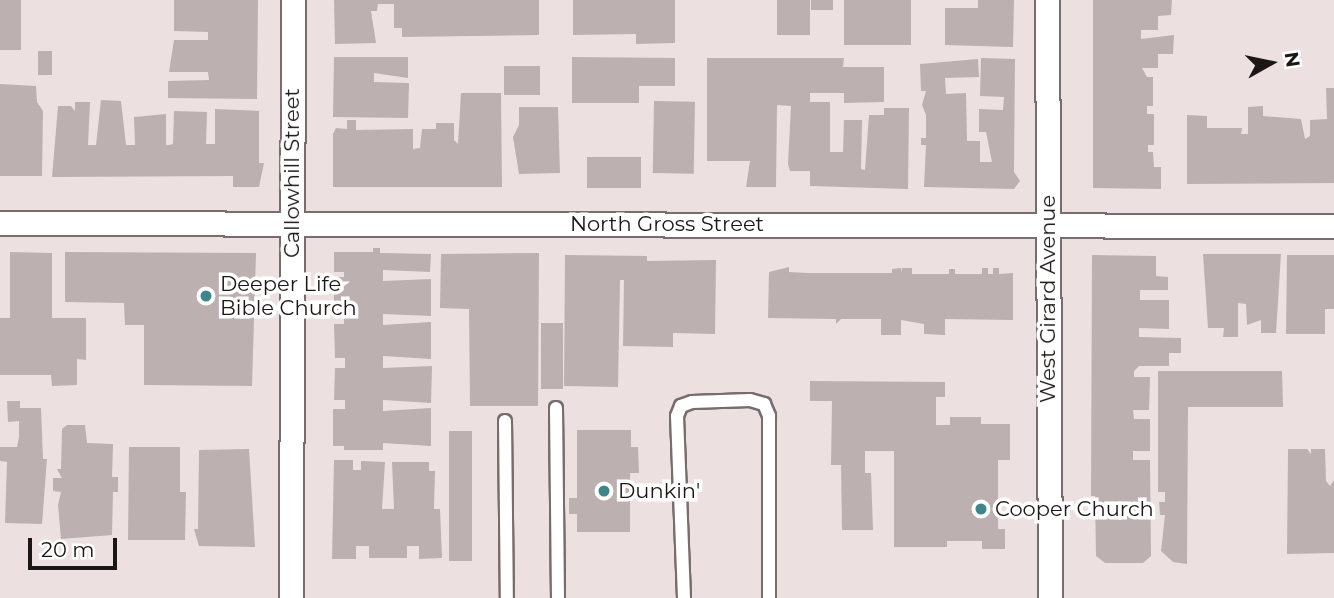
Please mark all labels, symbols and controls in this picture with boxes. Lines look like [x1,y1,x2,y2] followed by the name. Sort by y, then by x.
[1236,28,1306,98] north arrow
[1280,50,1305,69] text: N
[279,88,305,258] street label: Callowhill Street
[1035,195,1061,403] street label: West Girard Avenue
[570,211,764,237] street label: North Gross Street
[220,271,357,321] place label: Deeper Life Bible Church
[198,288,214,304] marker: Deeper Life Bible Church
[618,478,700,504] place label: Dunkin'
[596,483,612,499] marker: Dunkin'
[995,496,1154,522] place label: Cooper Church
[973,501,989,517] marker: Cooper Church
[32,524,121,568] scale bar
[41,537,95,562] text: 20 m

